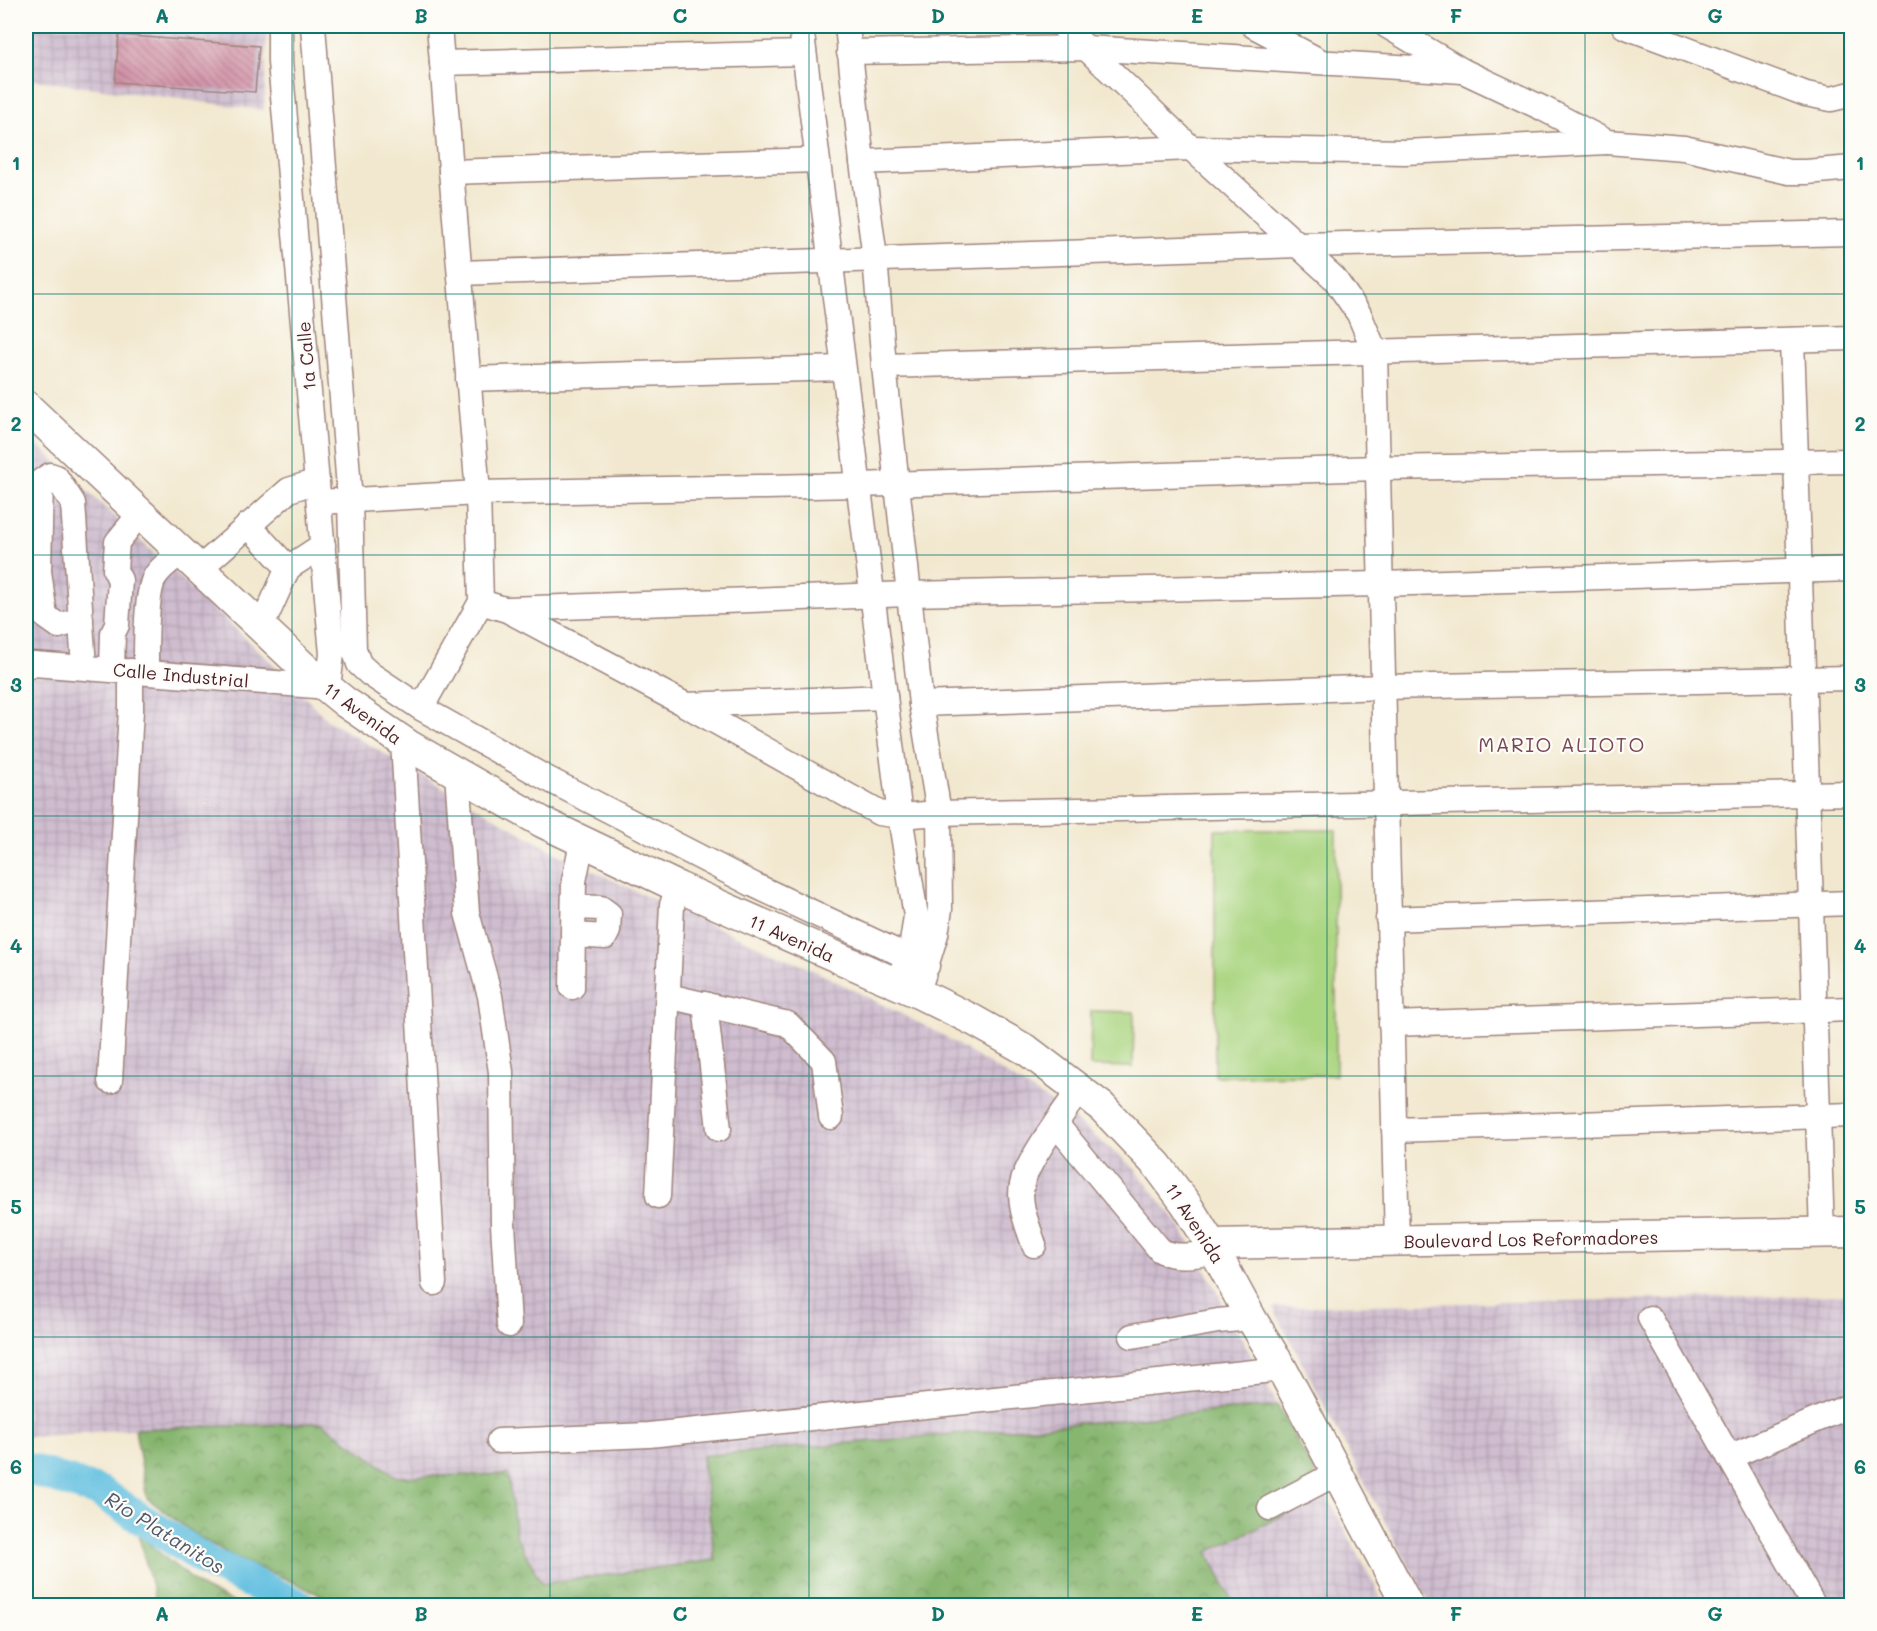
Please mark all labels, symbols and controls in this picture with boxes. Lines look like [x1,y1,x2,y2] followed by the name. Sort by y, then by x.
[155,2,169,28] text: A
[414,2,428,28] text: B
[673,2,688,28] text: C
[931,2,945,28] text: D
[1191,2,1203,28] text: E
[1450,2,1463,28] text: F
[1707,2,1723,28] text: G
[12,149,20,175] text: 1
[1856,149,1864,175] text: 1
[291,320,321,392] street label: 1a Calle
[10,410,22,436] text: 2
[1854,410,1866,436] text: 2
[112,657,250,693] street label: Calle Industrial
[10,671,22,697] text: 3
[1854,671,1866,697] text: 3
[319,676,407,750] street label: 11 Avenida
[1478,731,1646,757] district label: MARIO ALIOTO
[745,908,839,968] street label: 11 Avenida
[10,932,23,958] text: 4
[1854,932,1867,958] text: 4
[1160,1178,1230,1268] street label: 11 Avenida
[10,1193,22,1219] text: 5
[1854,1193,1866,1219] text: 5
[1403,1225,1659,1253] street label: Boulevard Los Reformadores
[10,1453,22,1479] text: 6
[1854,1453,1866,1479] text: 6
[100,1485,230,1579] water label: Río Platanitos
[155,1600,169,1626] text: A
[414,1600,428,1626] text: B
[673,1600,688,1626] text: C
[931,1600,945,1626] text: D
[1191,1600,1203,1626] text: E
[1450,1600,1463,1626] text: F
[1707,1600,1723,1626] text: G

